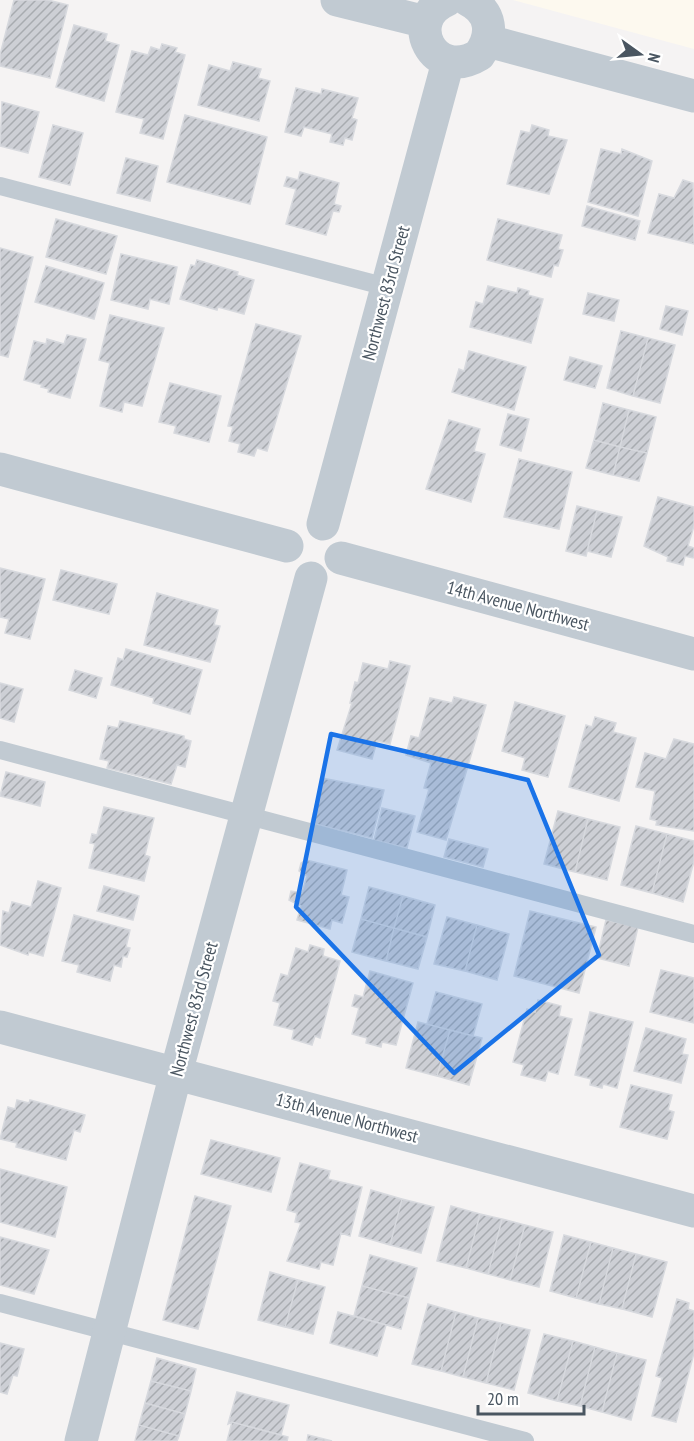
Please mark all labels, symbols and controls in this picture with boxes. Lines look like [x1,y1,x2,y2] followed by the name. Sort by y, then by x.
[610,24,670,84] north arrow
[644,51,665,65] text: N
[356,223,415,363] street label: Northwest 83rd Street
[444,575,592,636] street label: 14th Avenue Northwest
[164,939,223,1079] street label: Northwest 83rd Street
[273,1087,421,1148] street label: 13th Avenue Northwest
[478,1378,584,1416] scale bar
[487,1387,519,1410] text: 20 m

